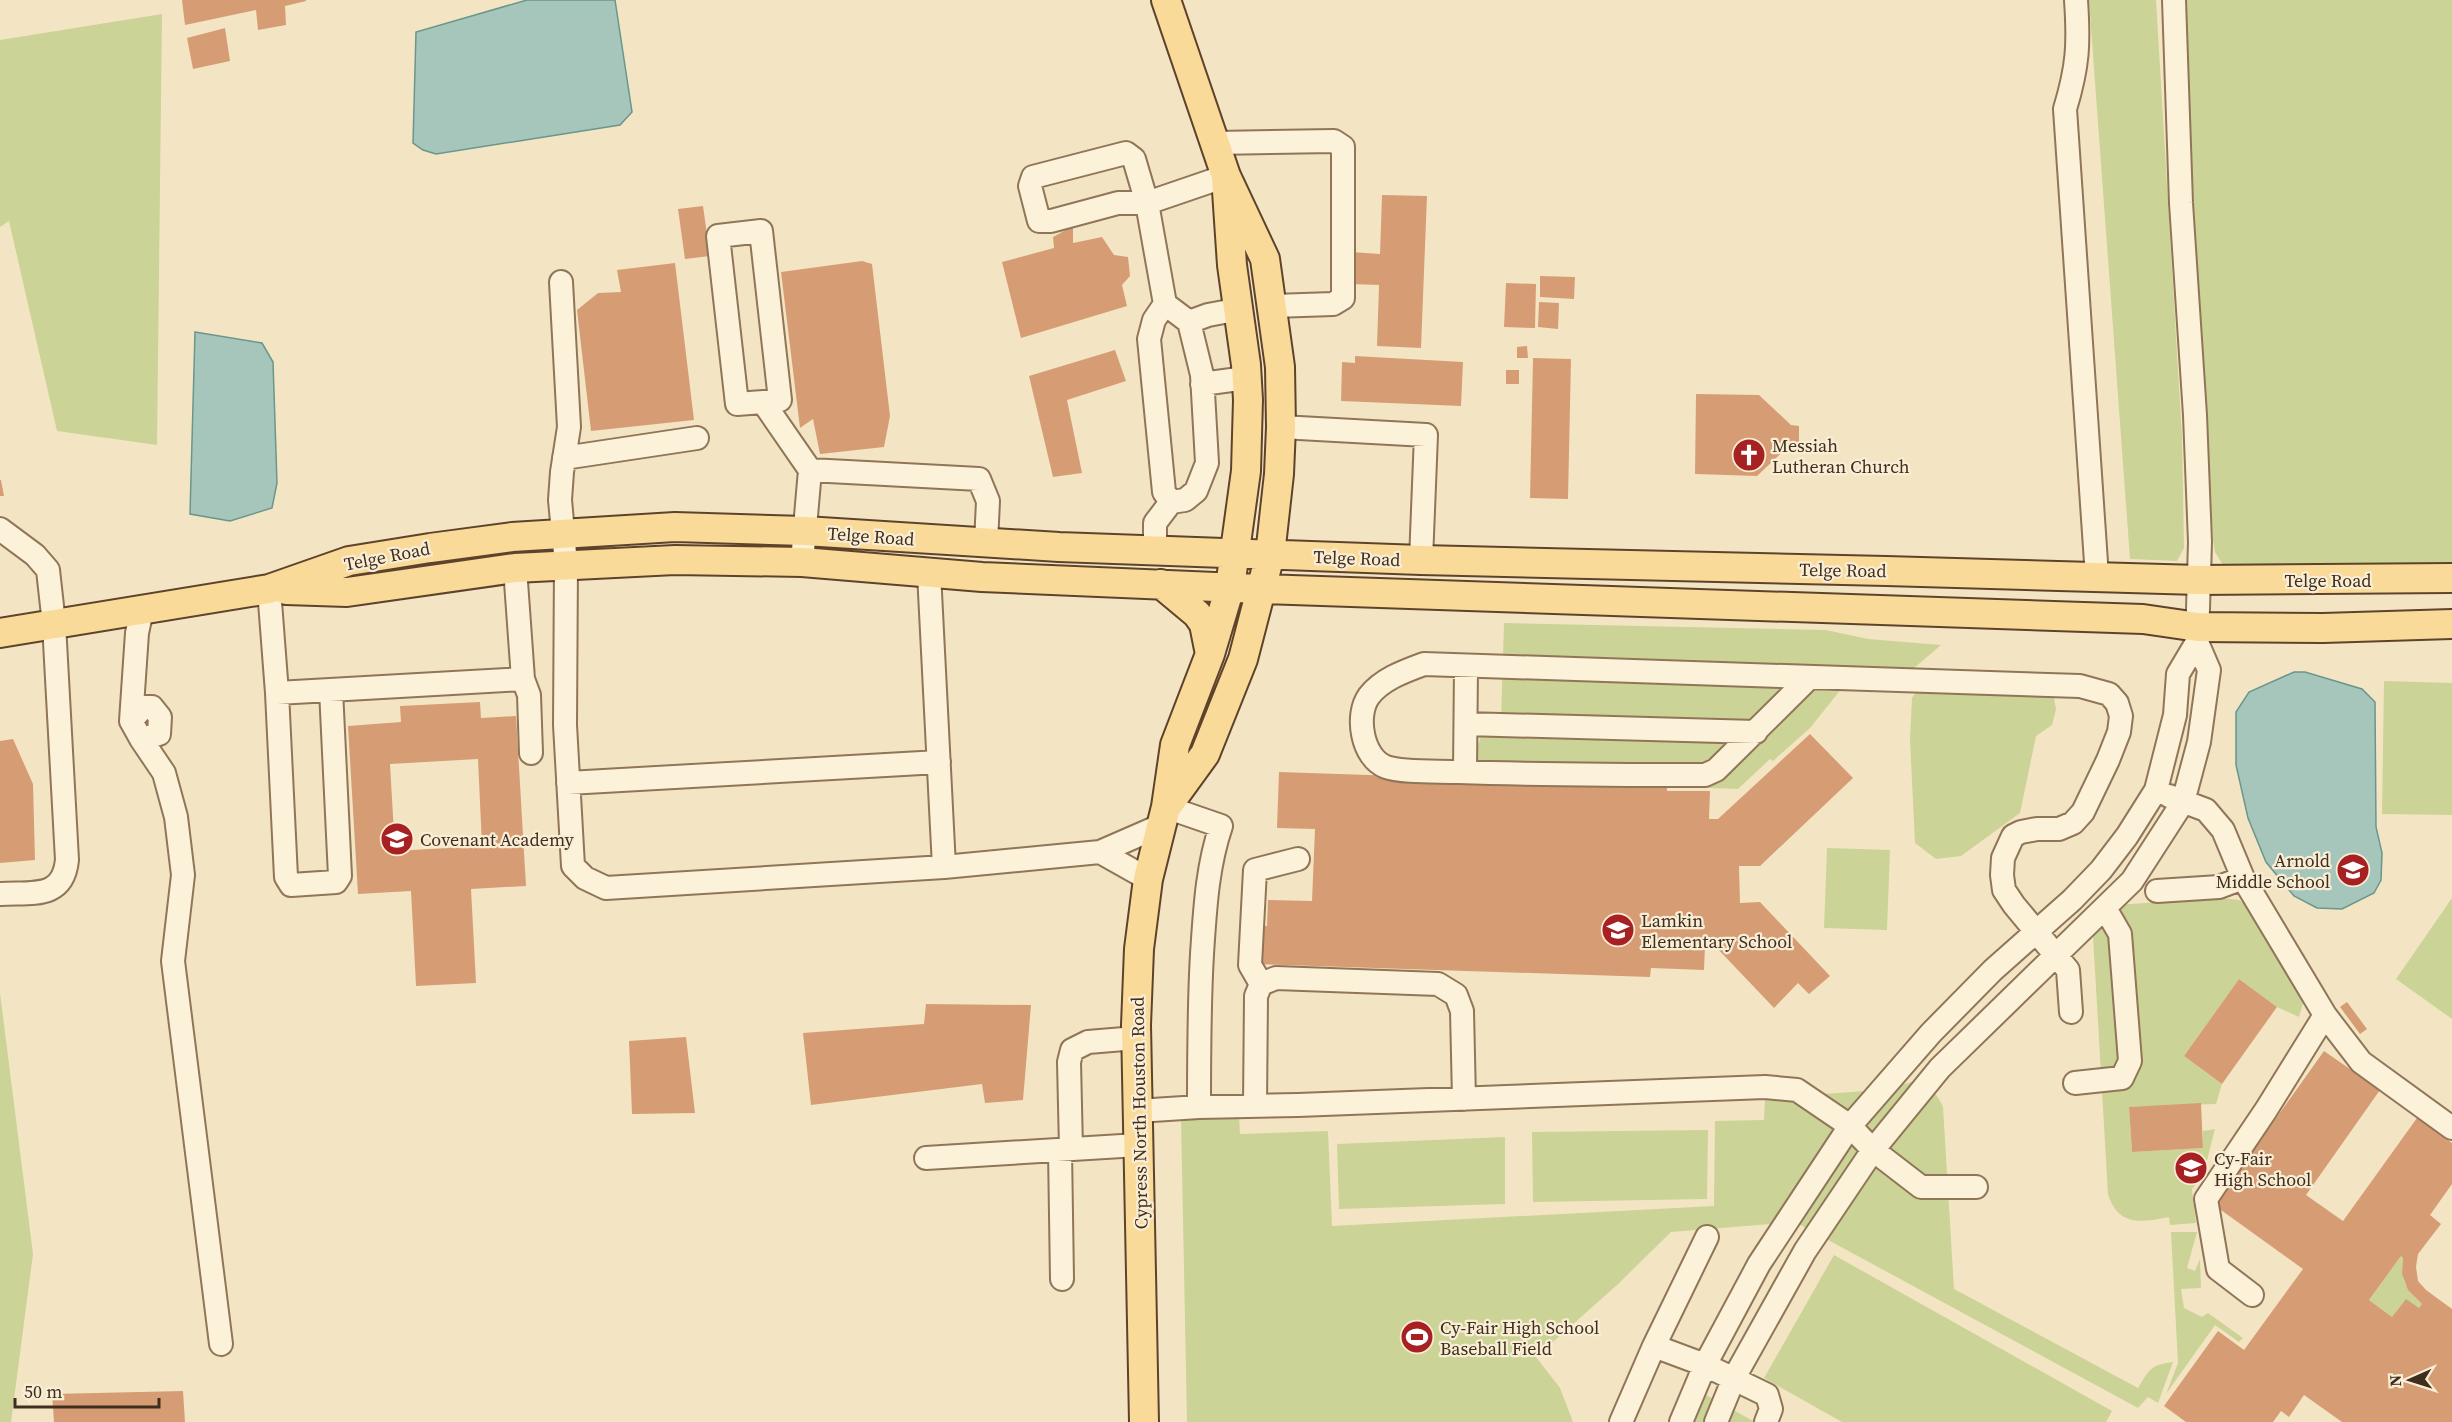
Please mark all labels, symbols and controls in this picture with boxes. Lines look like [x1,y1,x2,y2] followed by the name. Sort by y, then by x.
[1772,433,1910,479] place label: Messiah Lutheran Church
[1731,437,1767,473] church icon: Messiah Lutheran Church
[827,520,915,552] street label: Telge Road
[342,535,432,577] street label: Telge Road
[1313,544,1401,572] street label: Telge Road
[1799,557,1887,583] street label: Telge Road
[2284,568,2372,593] street label: Telge Road
[379,821,415,857] school or university icon: Covenant Academy
[420,827,575,852] place label: Covenant Academy
[2216,848,2330,894] place label: Arnold Middle School
[2335,852,2371,888] school or university icon: Arnold Middle School
[1641,908,1792,954] place label: Lamkin Elementary School
[1600,912,1636,948] school or university icon: Lamkin Elementary School
[1124,996,1154,1230] street label: Cypress North Houston Road
[2214,1146,2311,1192] place label: Cy-Fair High School
[2173,1150,2209,1186] school or university icon: Cy-Fair High School
[1440,1315,1599,1361] place label: Cy-Fair High School Baseball Field
[1399,1319,1435,1355] sports icon: Cy-Fair High School Baseball Field
[2380,1350,2440,1410] north arrow
[15,1371,159,1409] scale bar
[2384,1374,2406,1387] text: N
[24,1379,62,1404] text: 50 m

